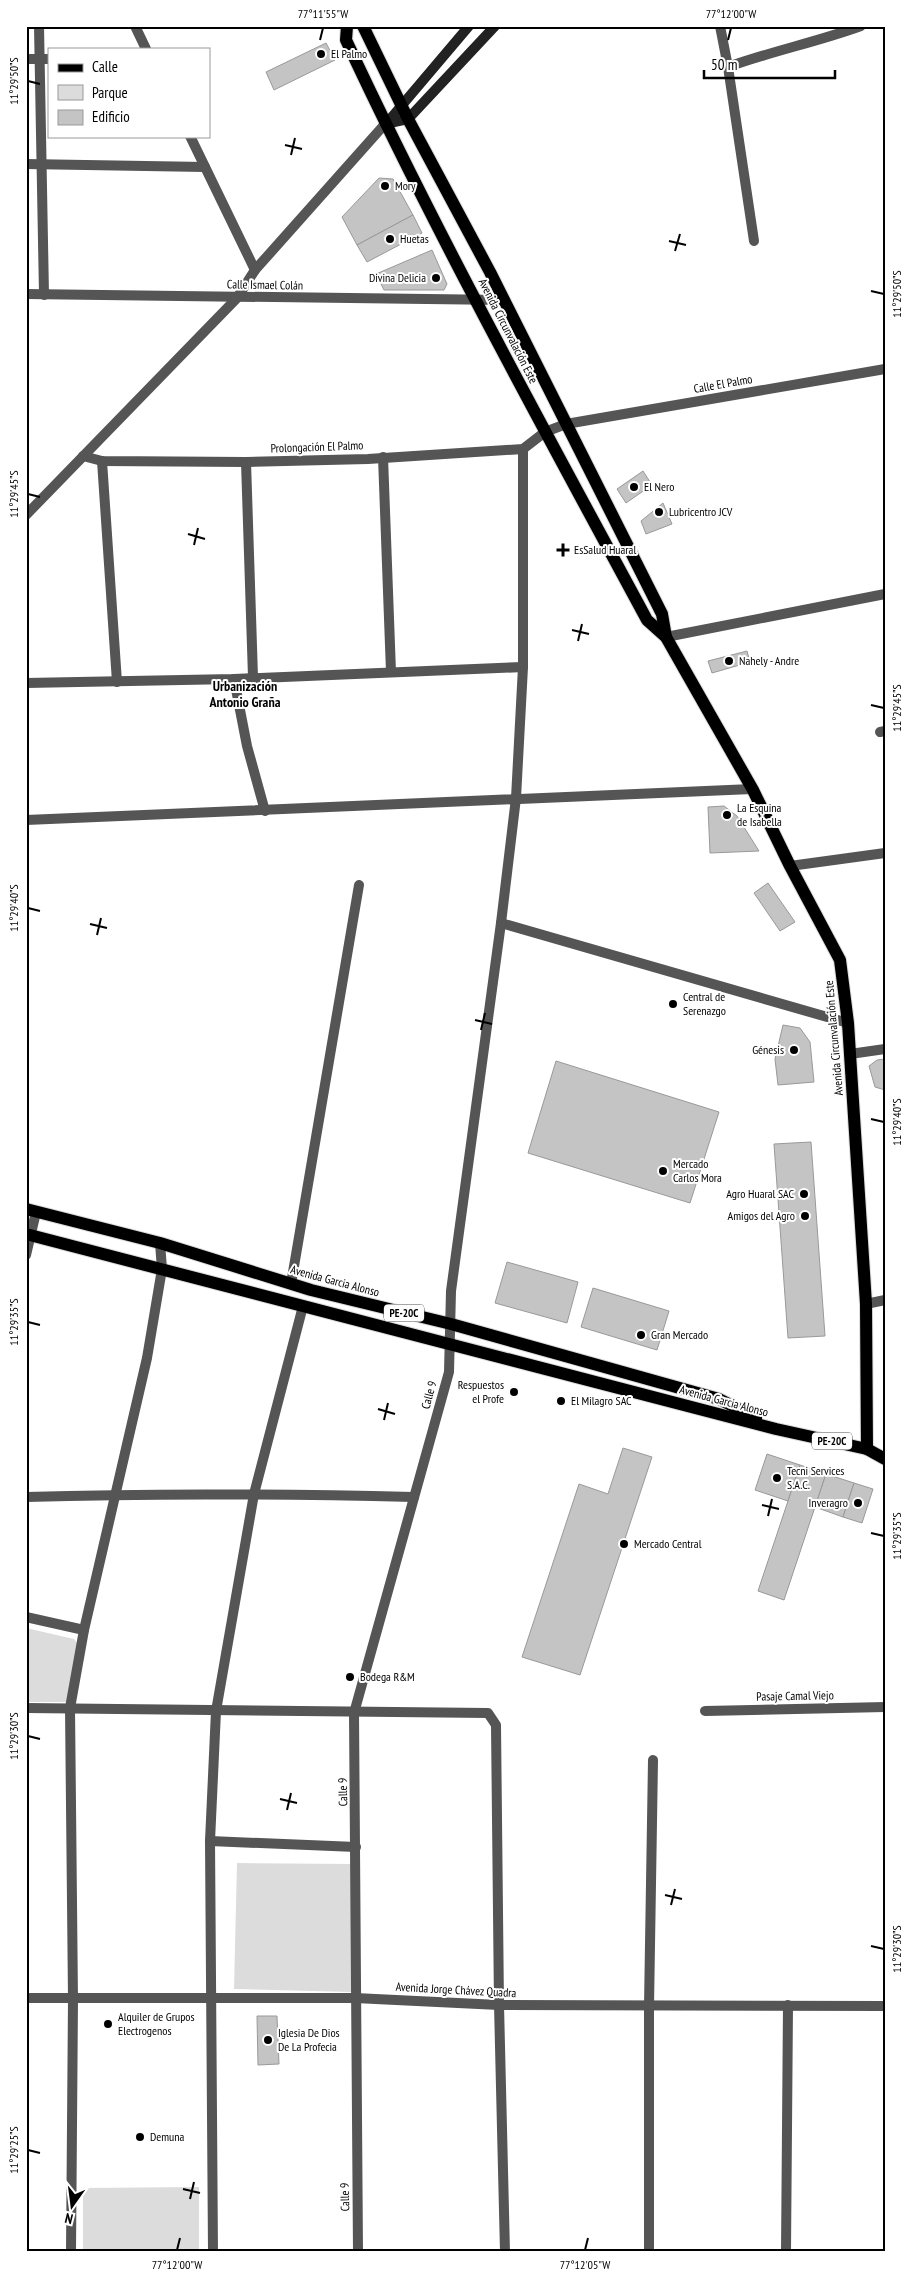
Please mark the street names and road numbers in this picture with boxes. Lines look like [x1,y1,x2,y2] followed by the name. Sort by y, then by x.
[227,276,303,293] street label: Calle Ismael Colán
[475,276,541,386] street label: Avenida Circunvalación Este
[692,371,753,396] street label: Calle El Palmo
[270,437,364,456] street label: Prolongación El Palmo
[821,980,846,1096] street label: Avenida Circunvalación Este
[289,1261,381,1300] street label: Avenida Garcia Alonso
[384,1305,424,1322] road number: PE-20C
[418,1379,439,1411] street label: Calle 9
[678,1381,770,1420] street label: Avenida Garcia Alonso
[812,1432,852,1450] road number: PE-20C
[756,1687,834,1704] street label: Pasaje Camal Viejo
[335,1778,350,1806] street label: Calle 9
[395,1979,517,2000] street label: Avenida Jorge Chávez Quadra
[337,2183,352,2211] street label: Calle 9

